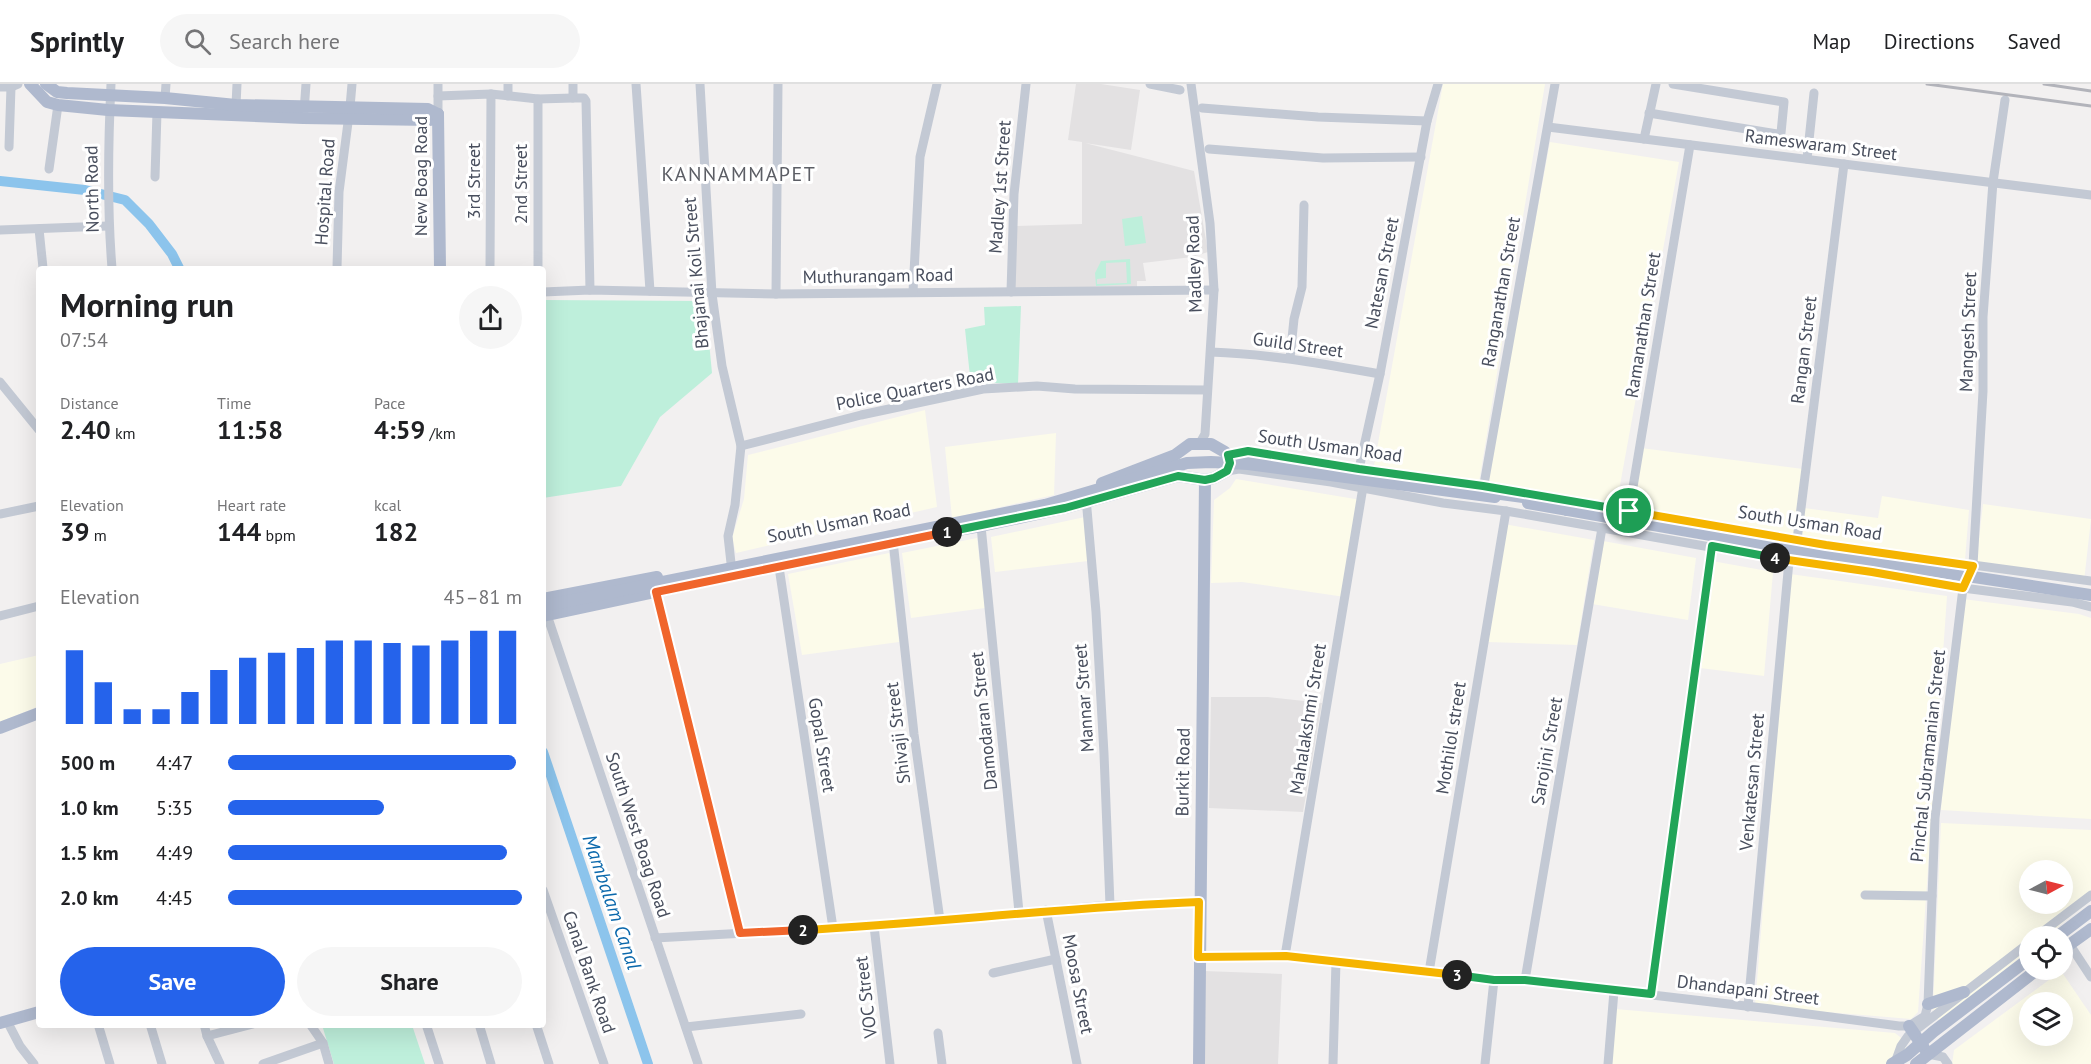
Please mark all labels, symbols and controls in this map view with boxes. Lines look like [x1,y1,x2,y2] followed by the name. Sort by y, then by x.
[160,14,580,68] search box
[30,23,124,60] text: Sprintly
[181,25,214,58] icon: search
[229,27,340,55] text: Search here
[1812,28,1851,55] text: Map
[1884,28,1975,55] text: Directions
[2008,28,2061,55] text: Saved
[409,116,432,236] street label: New Boag Road
[983,119,1016,254] street label: Madley 1st Street
[1744,124,1899,165] street label: Rameswaram Street
[309,138,340,246] street label: Hospital Road
[462,143,485,219] street label: 3rd Street
[509,144,532,224] street label: 2nd Street
[79,145,104,233] street label: North Road
[662,161,816,187] district label: KANNAMMAPET
[677,196,714,350] street label: Bhajanai Koil Street
[1180,215,1207,313] street label: Madley Road
[1359,215,1404,331] street label: Natesan Street
[1476,215,1525,369] street label: Ranganathan Street
[1620,250,1665,399] street label: Ramanathan Street
[802,263,953,288] street label: Muthurangam Road
[1954,272,1981,392] street label: Mangesh Street
[60,283,234,326] text: Morning run
[459,286,522,349] button: share
[1785,295,1822,405] street label: Rangan Street
[60,327,108,353] text: 07:54
[1251,327,1345,362] street label: Guild Street
[834,362,996,415] street label: Police Quarters Road
[60,393,119,413] text: Distance
[217,393,251,413] text: Time
[374,393,405,413] text: Pace
[60,413,111,446] text: 2.40
[217,413,283,446] text: 11:58
[374,413,425,446] text: 4:59
[111,423,136,443] text: km
[425,423,456,443] text: /km
[1257,424,1404,467] street label: South Usman Road
[1603,485,1654,536] pin
[1612,494,1645,527] icon: arrive
[60,495,124,515] text: Elevation
[217,495,286,515] text: Heart rate
[374,495,401,515] text: kcal
[765,497,912,548] street label: South Usman Road
[1737,500,1884,545] street label: South Usman Road
[60,515,89,548] text: 39
[217,515,261,548] text: 144
[374,515,418,548] text: 182
[932,517,962,547] pin: 1
[942,522,952,542] text: 1
[89,525,107,545] text: m
[261,525,296,545] text: bpm
[1760,543,1790,573] pin: 4
[1770,548,1780,568] text: 4
[60,584,140,610] text: Elevation
[444,584,522,610] text: 45–81 m
[1284,642,1331,796] street label: Mahalakshmi Street
[1068,643,1099,753] street label: Mannar Street
[1905,649,1950,863] street label: Pinchal Subramanian Street
[965,651,1002,791] street label: Damodaran Street
[1430,680,1471,796] street label: Mothilol street
[880,681,915,785] street label: Shivaji Street
[1526,695,1567,807] street label: Sarojini Street
[804,696,841,794] street label: Gopal Street
[1734,712,1769,853] street label: Venkatesan Street
[1170,727,1195,817] street label: Burkit Road
[601,749,676,921] street label: South West Boag Road
[60,750,115,776] text: 500 m
[156,750,193,776] text: 4:47
[60,795,119,821] text: 1.0 km
[156,795,193,821] text: 5:35
[577,831,647,974] water label: Mambalam Canal
[60,840,119,866] text: 1.5 km
[156,840,193,866] text: 4:49
[2019,860,2073,914] north arrow
[2019,860,2073,1046] map controls
[60,885,119,911] text: 2.0 km
[156,885,193,911] text: 4:45
[558,908,621,1036] street label: Canal Bank Road
[788,915,818,945] pin: 2
[798,920,808,940] text: 2
[2019,926,2073,980] button: locate
[1058,932,1099,1036] street label: Moosa Street
[60,947,285,1016] button: Save
[297,947,522,1016] button: Share
[849,955,882,1040] street label: VOC Street
[1442,960,1472,990] pin: 3
[1452,965,1462,985] text: 3
[1676,969,1820,1010] street label: Dhandapani Street
[2019,992,2073,1046] button: layers

